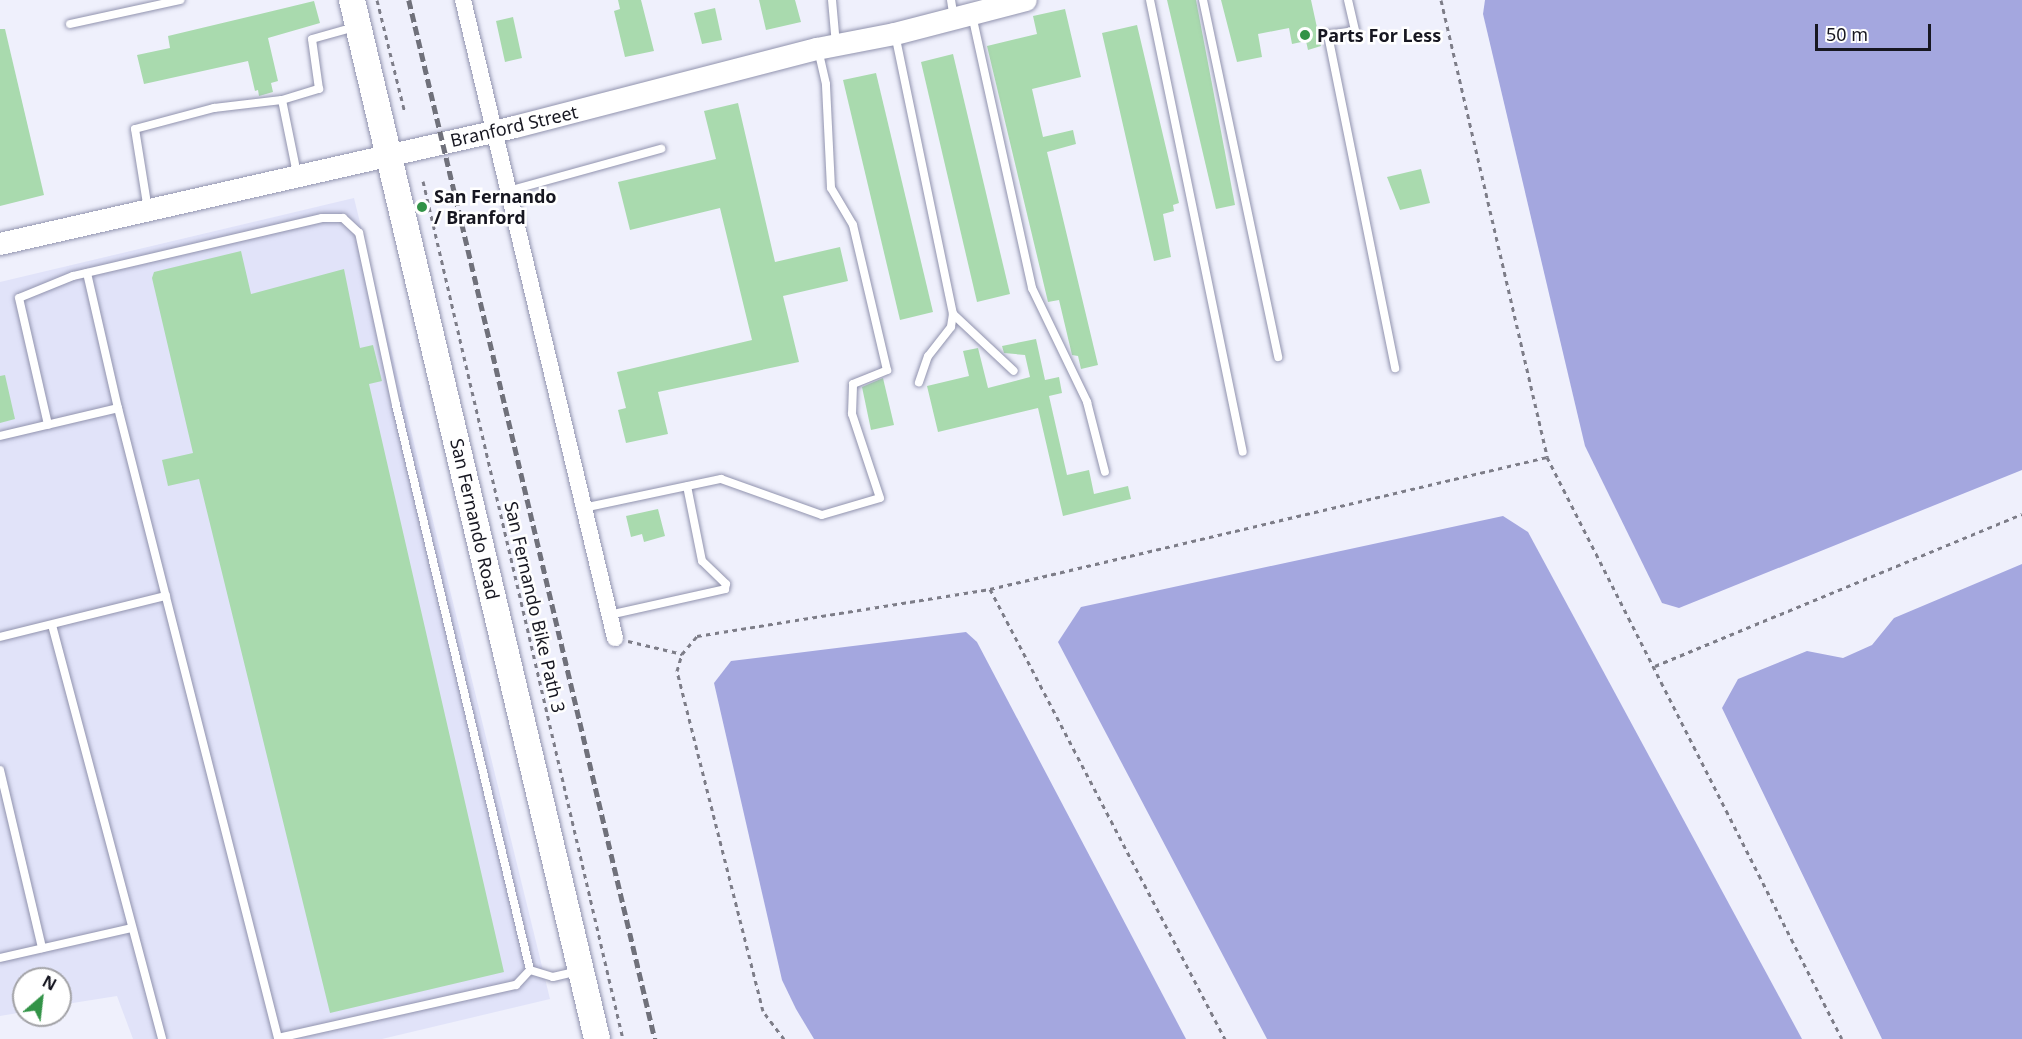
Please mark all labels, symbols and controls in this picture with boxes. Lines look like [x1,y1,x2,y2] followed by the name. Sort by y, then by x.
[1818,12,1934,50] scale bar
[1826,22,1868,46] text: 50 m
[1317,24,1441,46] place label: Parts For Less
[1298,28,1312,42] marker: Parts For Less
[448,101,580,151] street label: Branford Street
[434,186,557,228] place label: San Fernando / Branford
[415,200,429,214] marker: San Fernando / Branford
[446,436,504,602] street label: San Fernando Road
[500,499,570,715] street label: San Fernando Bike Path 3
[12,967,72,1027] north arrow
[39,970,60,996] text: N

